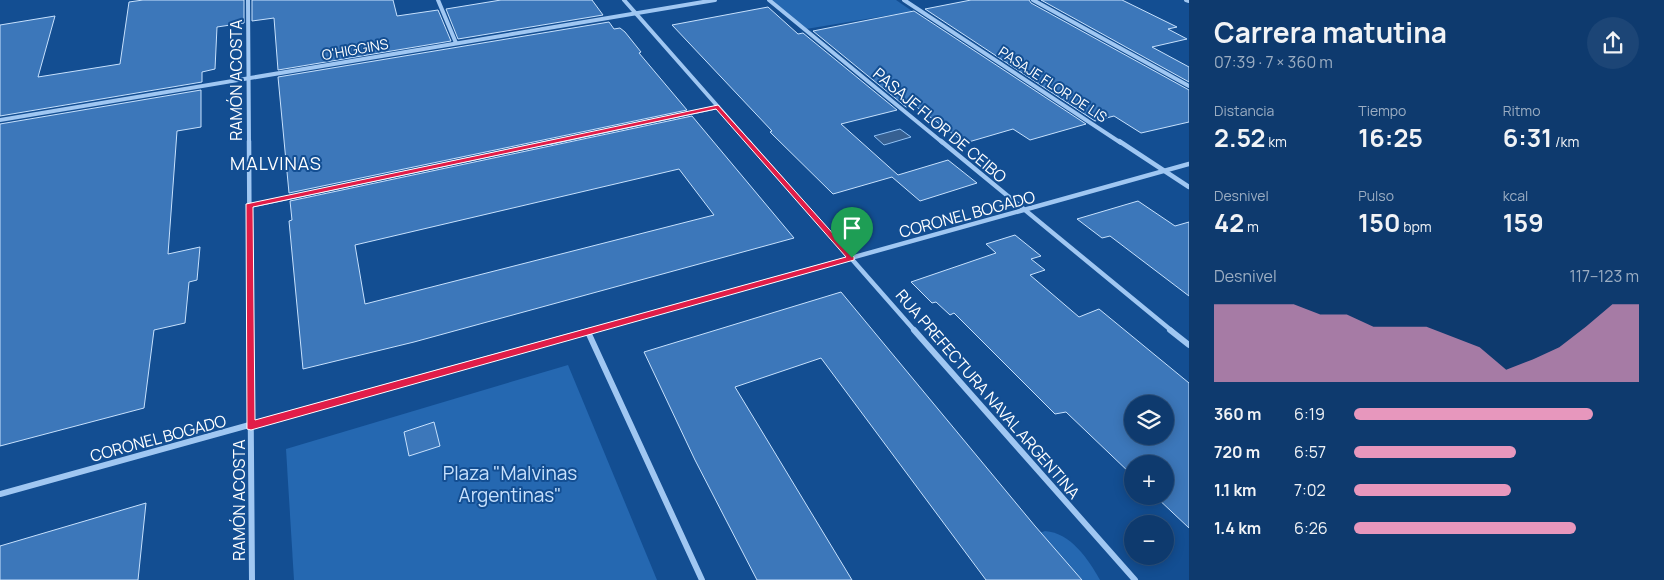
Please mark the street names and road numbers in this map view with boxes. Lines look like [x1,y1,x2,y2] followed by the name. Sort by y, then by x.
[225,19,247,141] street label: RAMÓN ACOSTA
[320,34,390,64] street label: O'HIGGINS
[995,42,1111,126] street label: PASAJE FLOR DE LIS
[869,63,1012,188] street label: PASAJE FLOR DE CEIBO
[896,185,1038,243] street label: CORONEL BOGADO
[891,285,1085,503] street label: RUA PREFECTURA NAVAL ARGENTINA
[87,409,229,467] street label: CORONEL BOGADO
[228,439,250,561] street label: RAMÓN ACOSTA

